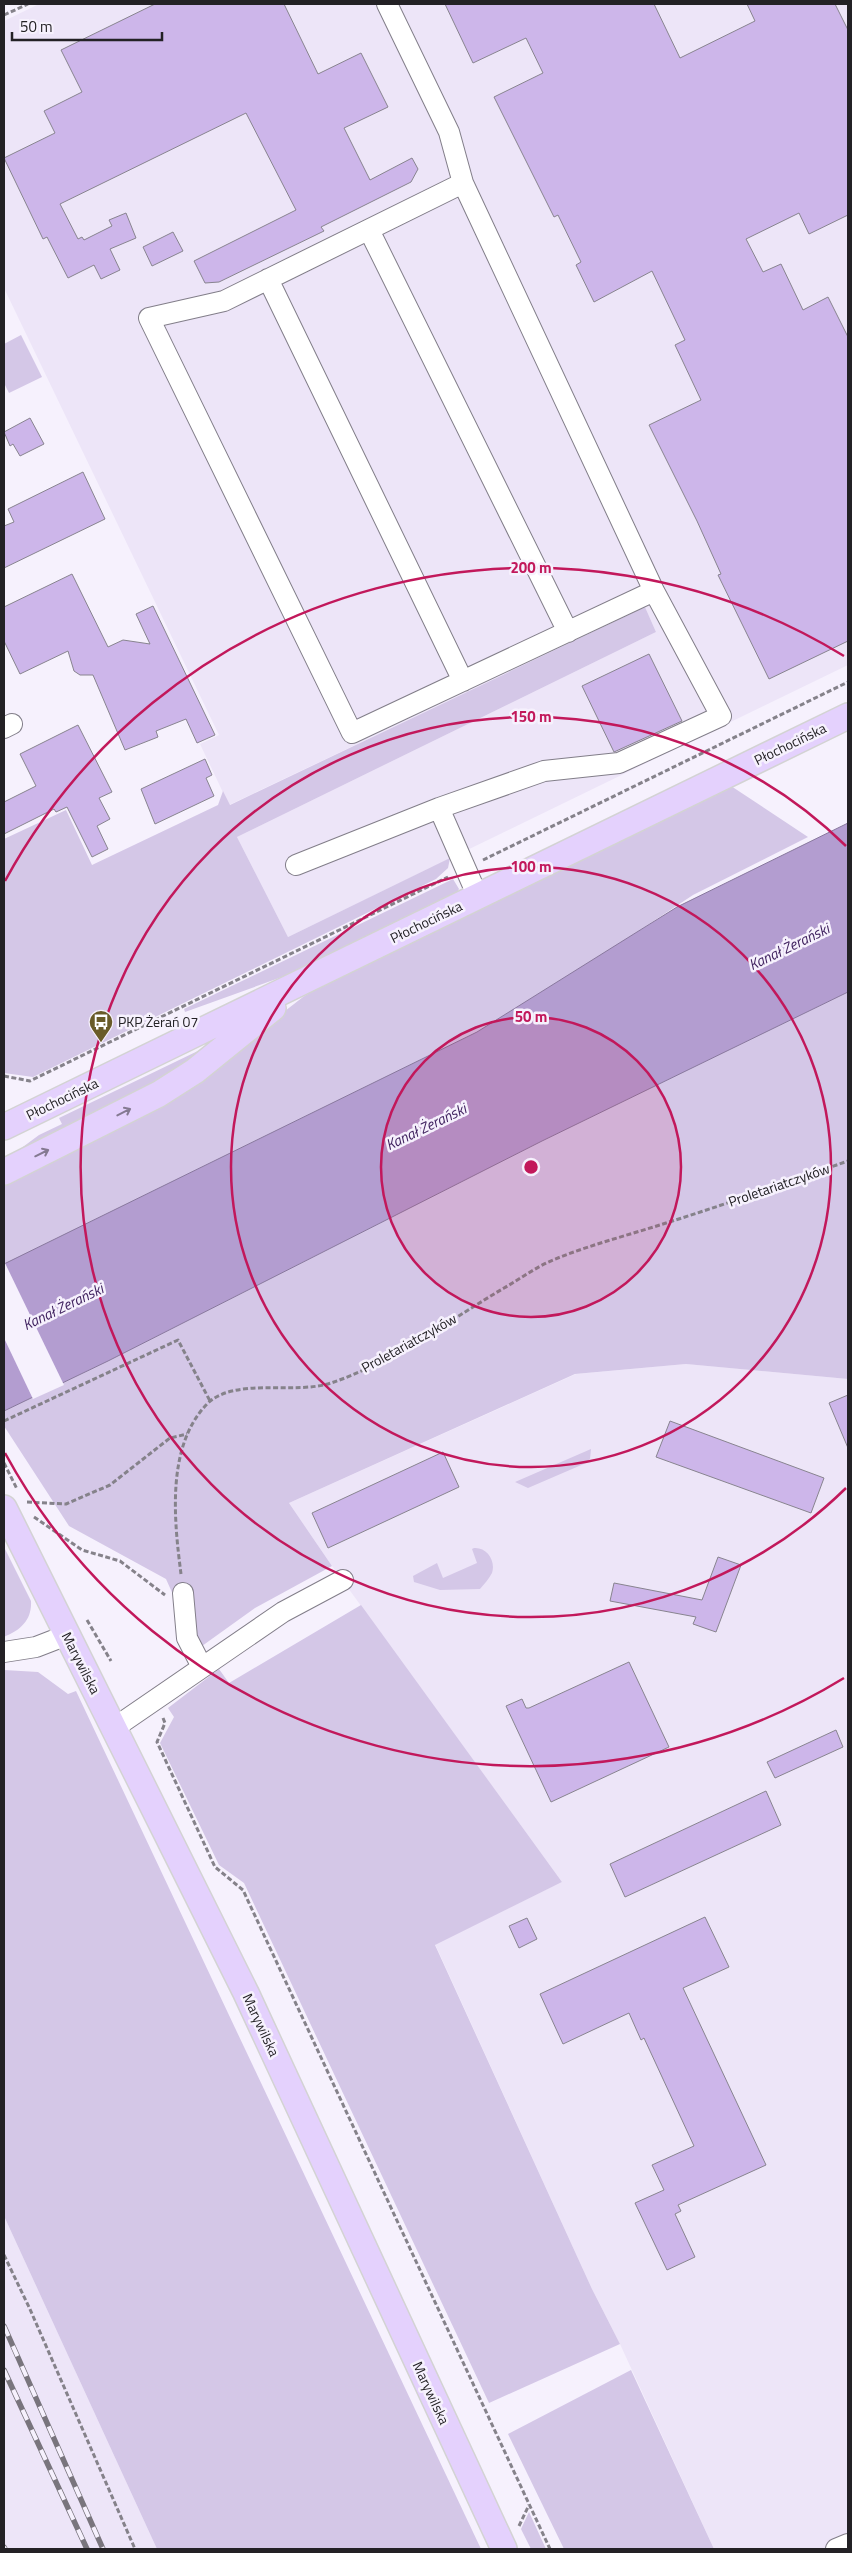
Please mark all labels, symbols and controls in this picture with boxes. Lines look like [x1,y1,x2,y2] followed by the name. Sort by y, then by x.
[12,10,162,42] scale bar
[20,15,53,38] text: 50 m
[510,556,552,579] text: 200 m
[510,705,552,728] text: 150 m
[750,717,829,770] street label: Płochocińska
[510,855,552,878] text: 100 m
[386,895,465,948] street label: Płochocińska
[745,916,835,976] water label: Kanał Żerański
[515,1005,547,1028] text: 50 m
[88,1009,114,1043] bus stop icon: PKP Żerań 07
[118,1011,198,1032] place label: PKP Żerań 07
[22,1072,101,1125] street label: Płochocińska
[382,1096,472,1156] water label: Kanał Żerański
[116,1107,131,1116] one-way arrow
[34,1148,49,1157] one-way arrow
[725,1157,833,1212] street label: Proletariatczyków
[522,1158,540,1176] centre of rings
[19,1276,109,1336] water label: Kanał Żerański
[357,1307,461,1377] street label: Proletariatczyków
[57,1628,106,1698] street label: Marywilska
[238,1990,285,2060] street label: Marywilska
[408,2358,455,2428] street label: Marywilska

